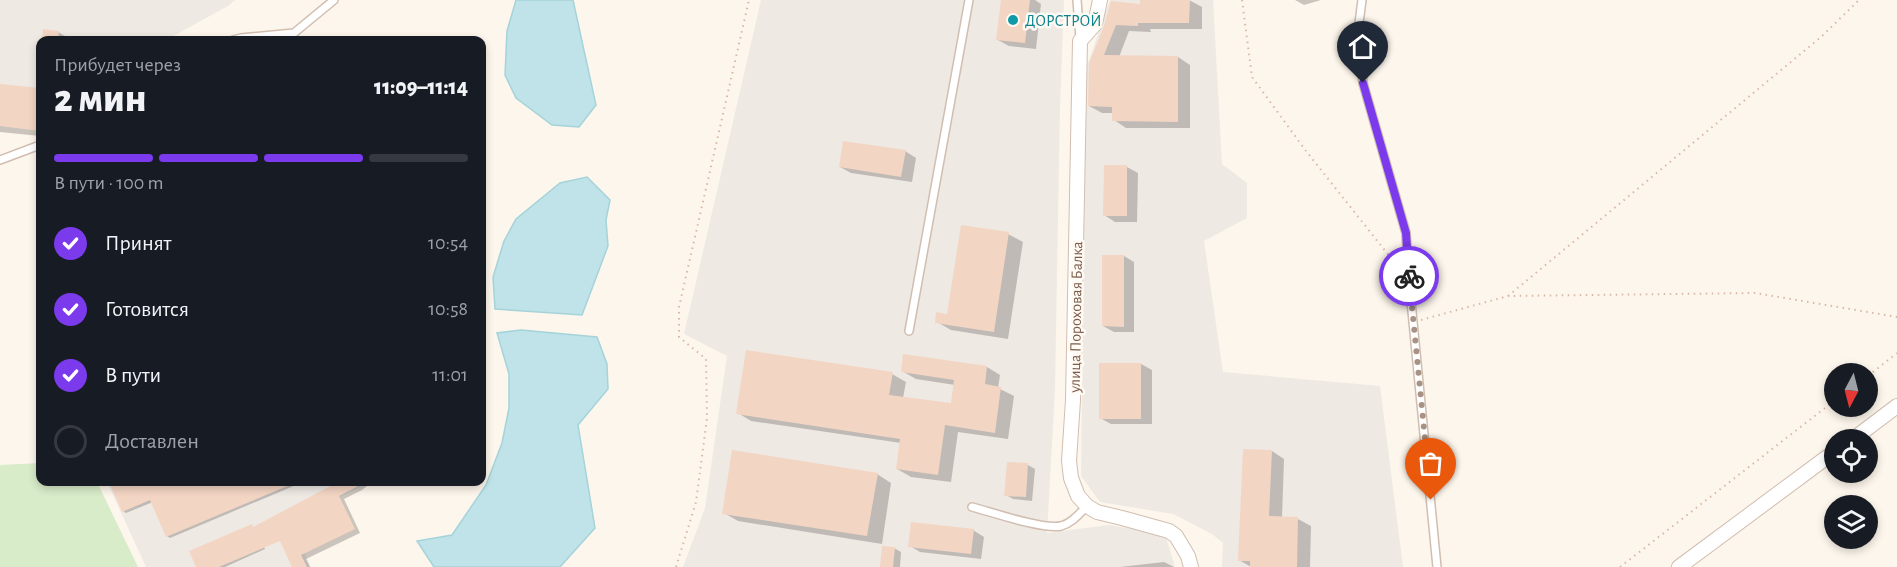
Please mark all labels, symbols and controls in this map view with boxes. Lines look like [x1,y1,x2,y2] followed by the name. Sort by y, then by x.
[1025,12,1102,29] place label: ДОРСТРОЙ
[1006,13,1020,27] marker: ДОРСТРОЙ
[1337,21,1388,83] pin
[1346,30,1379,63] icon: home
[54,55,181,75] text: Прибудет через
[374,76,468,98] text: 11:09–11:14
[54,80,147,119] text: 2 мин
[54,173,164,193] text: В пути · 100 m
[54,227,87,260] icon: check
[105,232,171,254] text: Принят
[428,233,468,253] text: 10:54
[1067,241,1086,394] street label: улица Пороховая Балка
[1379,246,1439,306] courier
[1393,260,1426,293] icon: bike
[54,293,87,326] icon: check
[105,298,189,320] text: Готовится
[428,299,468,319] text: 10:58
[54,359,87,392] icon: check
[1824,363,1878,417] north arrow
[1824,363,1878,549] map controls
[105,364,161,386] text: В пути
[432,365,468,385] text: 11:01
[1824,429,1878,483] button: locate
[105,430,199,452] text: Доставлен
[1405,438,1456,500] pin
[1414,447,1447,480] icon: bag
[1824,495,1878,549] button: layers

